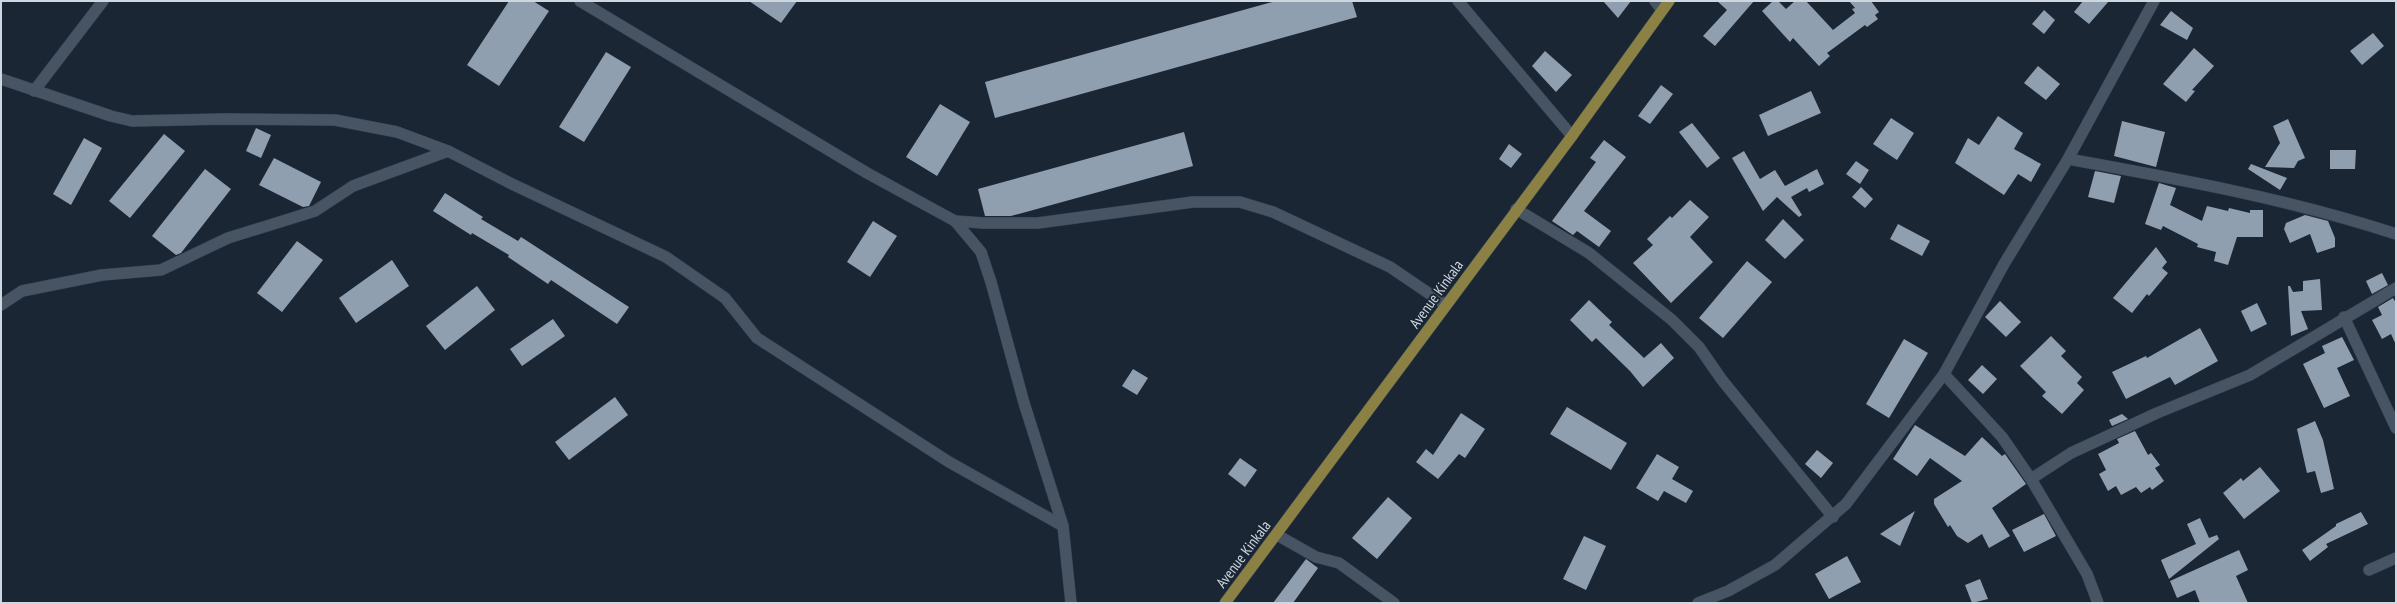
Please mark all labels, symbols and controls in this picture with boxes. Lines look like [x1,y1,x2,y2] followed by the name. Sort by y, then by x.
[1405,256,1467,332] street label: Avenue Kinkala
[1211,516,1275,592] street label: Avenue Kinkala

